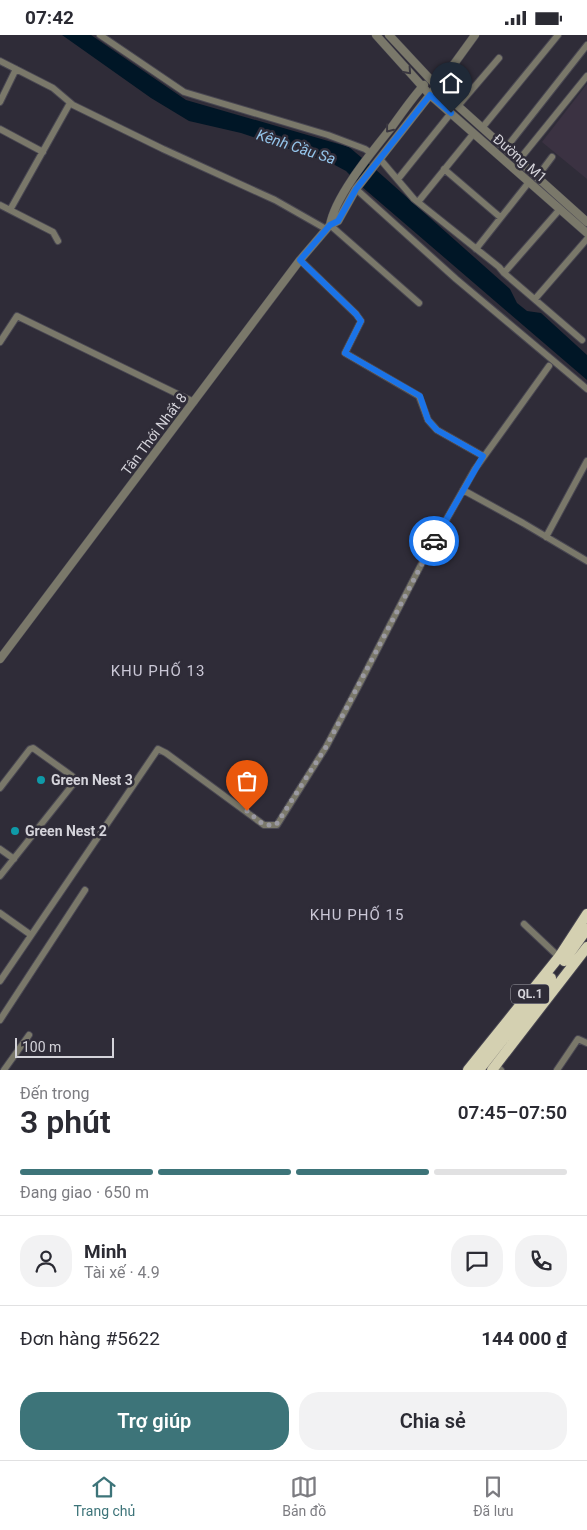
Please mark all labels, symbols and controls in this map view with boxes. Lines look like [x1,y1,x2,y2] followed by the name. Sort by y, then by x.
[25,6,74,29] text: 07:42
[430,62,472,113] pin
[403,66,412,75] one-way arrow
[437,69,465,97] icon: home
[387,123,395,132] one-way arrow
[254,126,338,168] water label: Kênh Cầu Sa
[490,131,550,185] street label: Đường M1
[118,390,190,478] street label: Tân Thới Nhất 8
[409,516,459,566] courier
[420,527,448,555] icon: car
[111,661,205,680] district label: KHU PHỐ 13
[226,760,268,811] pin
[233,767,261,795] icon: bag
[51,772,133,788] place label: Green Nest 3
[35,774,47,786] marker: Green Nest 3
[25,823,107,839] place label: Green Nest 2
[9,825,21,837] marker: Green Nest 2
[310,905,404,924] district label: KHU PHỐ 15
[511,985,549,1004] road number: QL.1
[15,1035,114,1058] scale bar
[22,1039,61,1055] text: 100 m
[20,1084,89,1103] text: Đến trong
[458,1101,567,1124] text: 07:45–07:50
[20,1103,111,1141] text: 3 phút
[20,1183,149,1202] text: Đang giao · 650 m
[20,1235,72,1287] button: person
[451,1235,503,1287] button: chat
[515,1235,567,1287] button: phone
[84,1240,127,1263] text: Minh
[84,1263,160,1282] text: Tài xế · 4.9
[20,1327,160,1350] text: Đơn hàng #5622
[481,1327,567,1350] text: 144 000 ₫
[20,1392,289,1450] button: Trợ giúp
[299,1392,567,1450] button: Chia sẻ
[74,1473,135,1519] tab: Trang chủ
[282,1473,326,1519] tab: Bản đồ
[473,1473,513,1519] tab: Đã lưu

